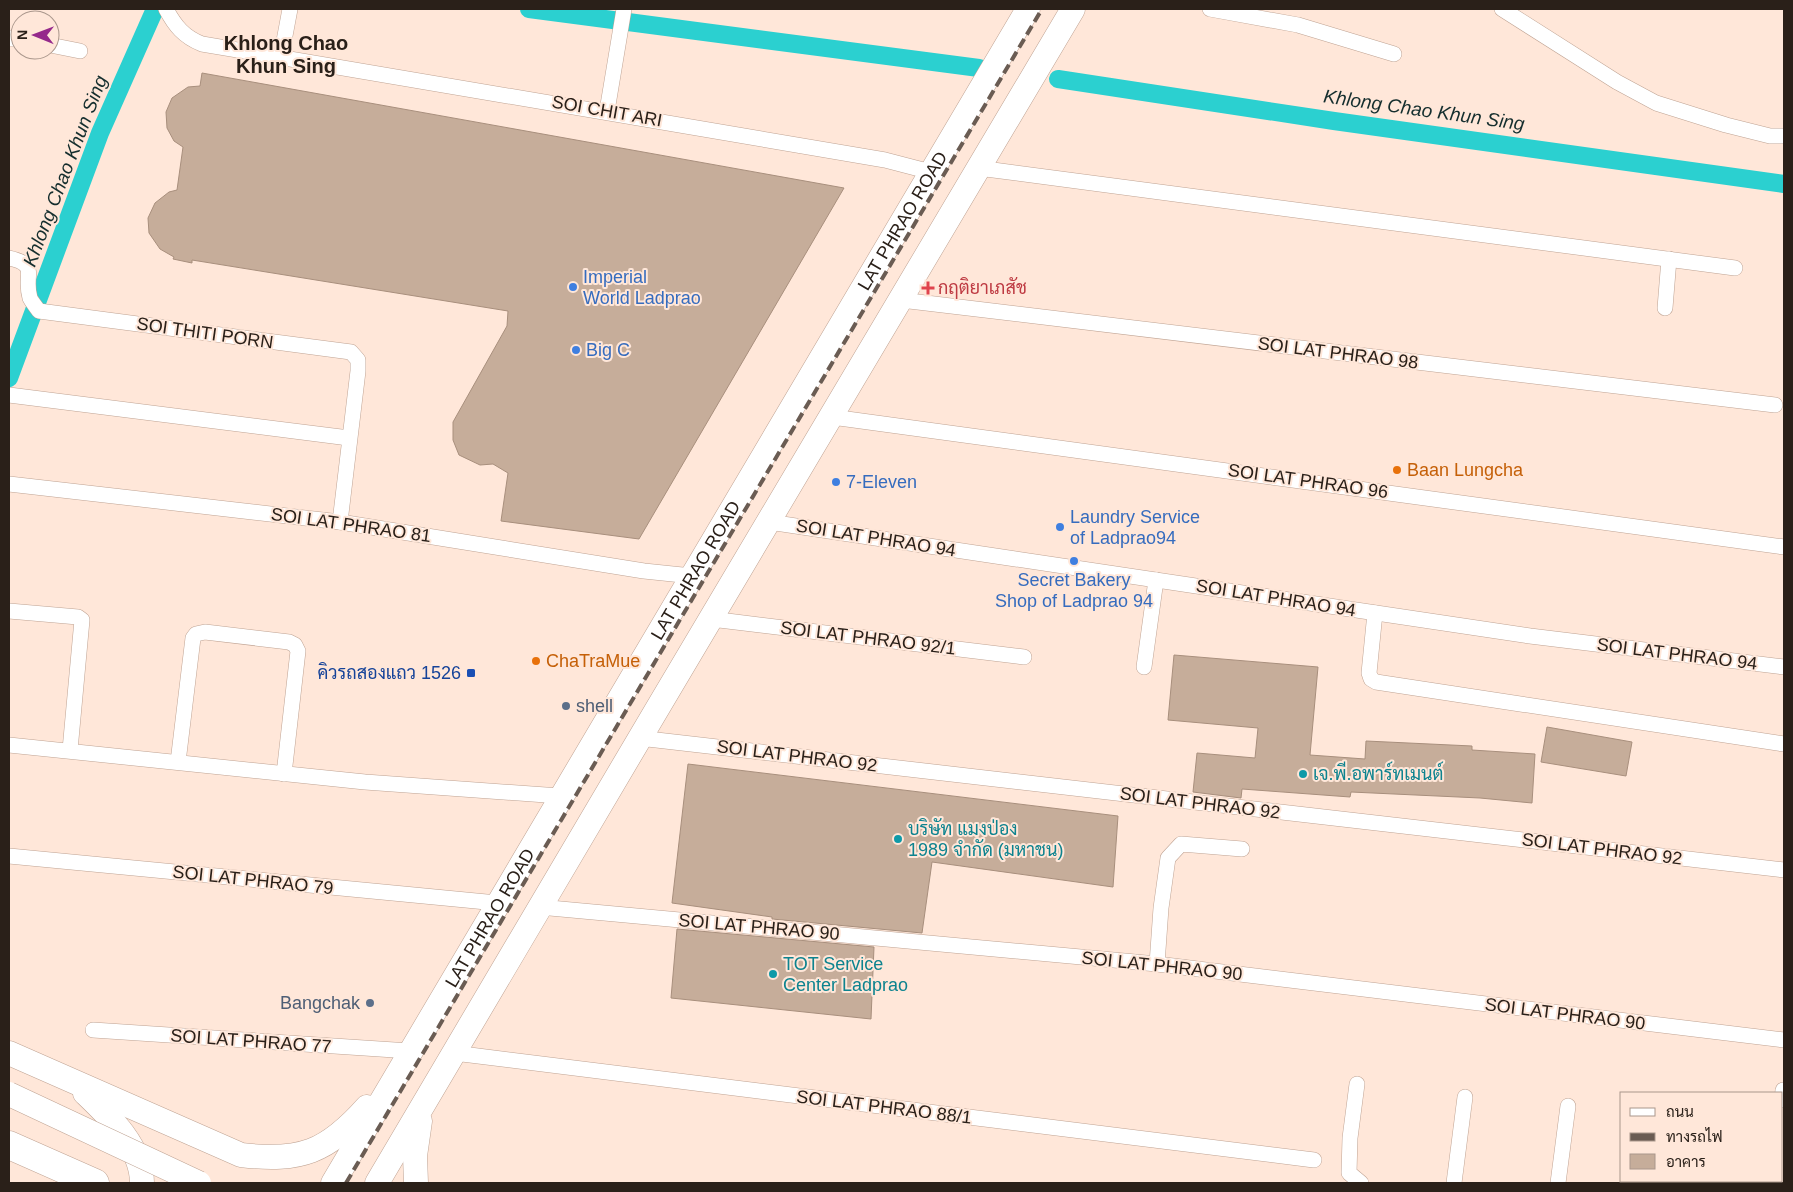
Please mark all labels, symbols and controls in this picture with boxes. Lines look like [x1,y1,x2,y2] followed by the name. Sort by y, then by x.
[10,10,60,60] north arrow
[14,30,30,40] text: N
[224,32,348,77] district label: Khlong Chao Khun Sing
[19,72,111,269] water label: Khlong Chao Khun Sing
[1322,85,1526,135] water label: Khlong Chao Khun Sing
[550,91,664,131] street label: SOI CHIT ARI
[854,148,951,294] street label: LAT PHRAO ROAD
[583,267,701,308] place label: Imperial World Ladprao
[938,277,1027,299] place label: กฤติยาเภสัช
[567,281,579,293] marker: Imperial World Ladprao
[922,282,934,294] marker: กฤติยาเภสัช
[135,314,275,352] street label: SOI THITI PORN
[1257,333,1419,373] street label: SOI LAT PHRAO 98
[586,340,630,360] place label: Big C
[570,344,582,356] marker: Big C
[1227,460,1389,502] street label: SOI LAT PHRAO 96
[1407,460,1524,480] place label: Baan Lungcha
[1391,464,1403,476] marker: Baan Lungcha
[846,472,917,492] place label: 7-Eleven
[830,476,842,488] marker: 7-Eleven
[647,497,744,643] street label: LAT PHRAO ROAD
[270,504,432,546] street label: SOI LAT PHRAO 81
[1070,507,1200,548] place label: Laundry Service of Ladprao94
[795,515,957,561] street label: SOI LAT PHRAO 94
[1054,521,1066,533] marker: Laundry Service of Ladprao94
[1068,555,1080,567] marker: Secret Bakery Shop of Ladprao 94
[995,570,1153,611] place label: Secret Bakery Shop of Ladprao 94
[1195,575,1357,621] street label: SOI LAT PHRAO 94
[779,617,957,659] street label: SOI LAT PHRAO 92/1
[1596,634,1758,674] street label: SOI LAT PHRAO 94
[546,651,640,671] place label: ChaTraMue
[530,655,542,667] marker: ChaTraMue
[317,662,461,683] place label: คิวรถสองแถว 1526
[465,667,477,679] marker: คิวรถสองแถว 1526
[576,696,613,716] place label: shell
[560,700,572,712] marker: shell
[716,736,878,776] street label: SOI LAT PHRAO 92
[1313,761,1443,784] place label: เจ.พี.อพาร์ทเมนต์
[1297,768,1309,780] marker: เจ.พี.อพาร์ทเมนต์
[1119,783,1281,823] street label: SOI LAT PHRAO 92
[908,818,1063,860] place label: บริษัท แมงป่อง 1989 จำกัด (มหาชน)
[1521,829,1683,869] street label: SOI LAT PHRAO 92
[892,833,904,845] marker: บริษัท แมงป่อง 1989 จำกัด (มหาชน)
[441,845,539,991] street label: LAT PHRAO ROAD
[172,862,334,898] street label: SOI LAT PHRAO 79
[678,910,840,944] street label: SOI LAT PHRAO 90
[1081,948,1243,984] street label: SOI LAT PHRAO 90
[783,954,908,995] place label: TOT Service Center Ladprao
[767,968,779,980] marker: TOT Service Center Ladprao
[280,993,361,1013] place label: Bangchak
[1484,994,1646,1034] street label: SOI LAT PHRAO 90
[364,997,376,1009] marker: Bangchak
[170,1025,332,1057] street label: SOI LAT PHRAO 77
[795,1086,973,1128] street label: SOI LAT PHRAO 88/1
[1620,1092,1783,1182] legend
[1666,1103,1694,1120] text: ถนน
[1666,1127,1723,1145] text: ทางรถไฟ
[1666,1153,1706,1170] text: อาคาร

